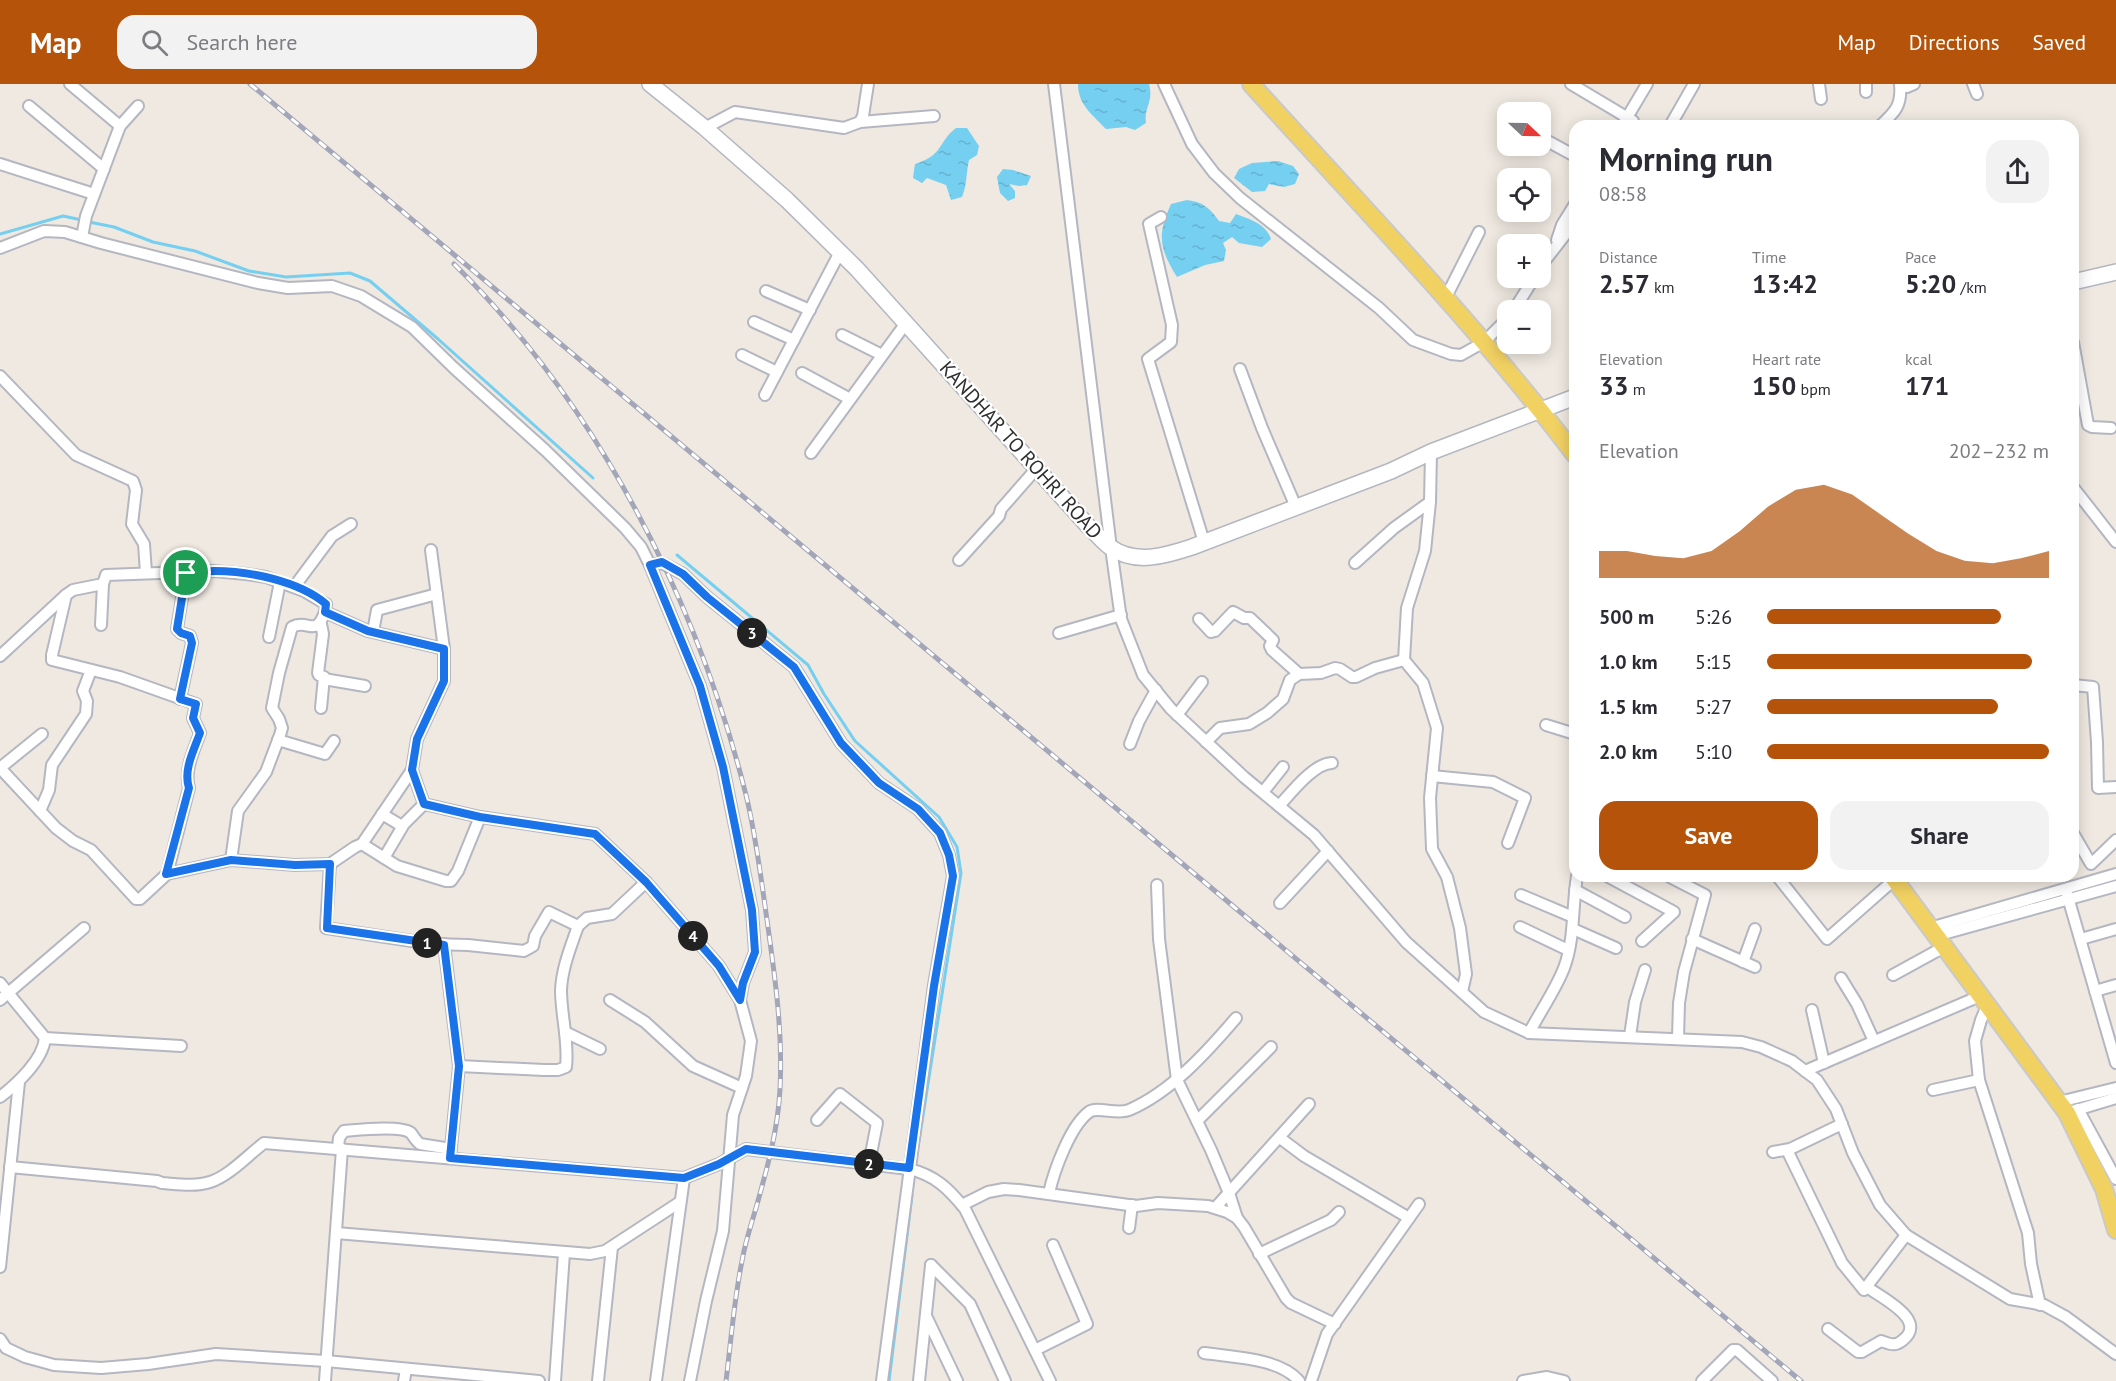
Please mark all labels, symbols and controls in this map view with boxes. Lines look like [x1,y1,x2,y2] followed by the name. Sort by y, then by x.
[117,15,537,69] search box
[30,24,81,61] text: Map
[138,26,171,59] icon: search
[186,28,297,56] text: Search here
[1837,29,1876,56] text: Map
[1909,29,2000,56] text: Directions
[2033,29,2086,56] text: Saved
[1497,102,1551,156] north arrow
[1497,102,1551,354] map controls
[1599,137,1773,180] text: Morning run
[1986,140,2049,203] button: share
[1497,168,1551,222] button: locate
[1599,181,1647,207] text: 08:58
[1497,234,1551,288] button: +
[1599,247,1658,267] text: Distance
[1752,247,1786,267] text: Time
[1905,247,1936,267] text: Pace
[1599,267,1650,300] text: 2.57
[1752,267,1818,300] text: 13:42
[1905,267,1956,300] text: 5:20
[1650,277,1675,297] text: km
[1956,277,1987,297] text: /km
[1497,300,1551,354] button: −
[1599,349,1663,369] text: Elevation
[1752,349,1821,369] text: Heart rate
[1905,349,1932,369] text: kcal
[934,355,1108,545] street label: KANDHAR TO ROHRI ROAD
[1599,369,1628,402] text: 33
[1752,369,1796,402] text: 150
[1905,369,1949,402] text: 171
[1628,379,1646,399] text: m
[1796,379,1831,399] text: bpm
[1599,438,1679,464] text: Elevation
[1949,438,2049,464] text: 202–232 m
[160,547,211,598] pin
[169,556,202,589] icon: arrive
[1599,604,1654,630] text: 500 m
[1695,604,1732,630] text: 5:26
[737,618,767,648] pin: 3
[747,623,757,643] text: 3
[1599,649,1658,675] text: 1.0 km
[1695,649,1732,675] text: 5:15
[1599,694,1658,720] text: 1.5 km
[1695,694,1732,720] text: 5:27
[1599,739,1658,765] text: 2.0 km
[1695,739,1732,765] text: 5:10
[1599,801,1818,870] button: Save
[1830,801,2049,870] button: Share
[678,921,708,951] pin: 4
[688,926,698,946] text: 4
[412,928,442,958] pin: 1
[422,933,432,953] text: 1
[854,1149,884,1179] pin: 2
[864,1154,874,1174] text: 2

